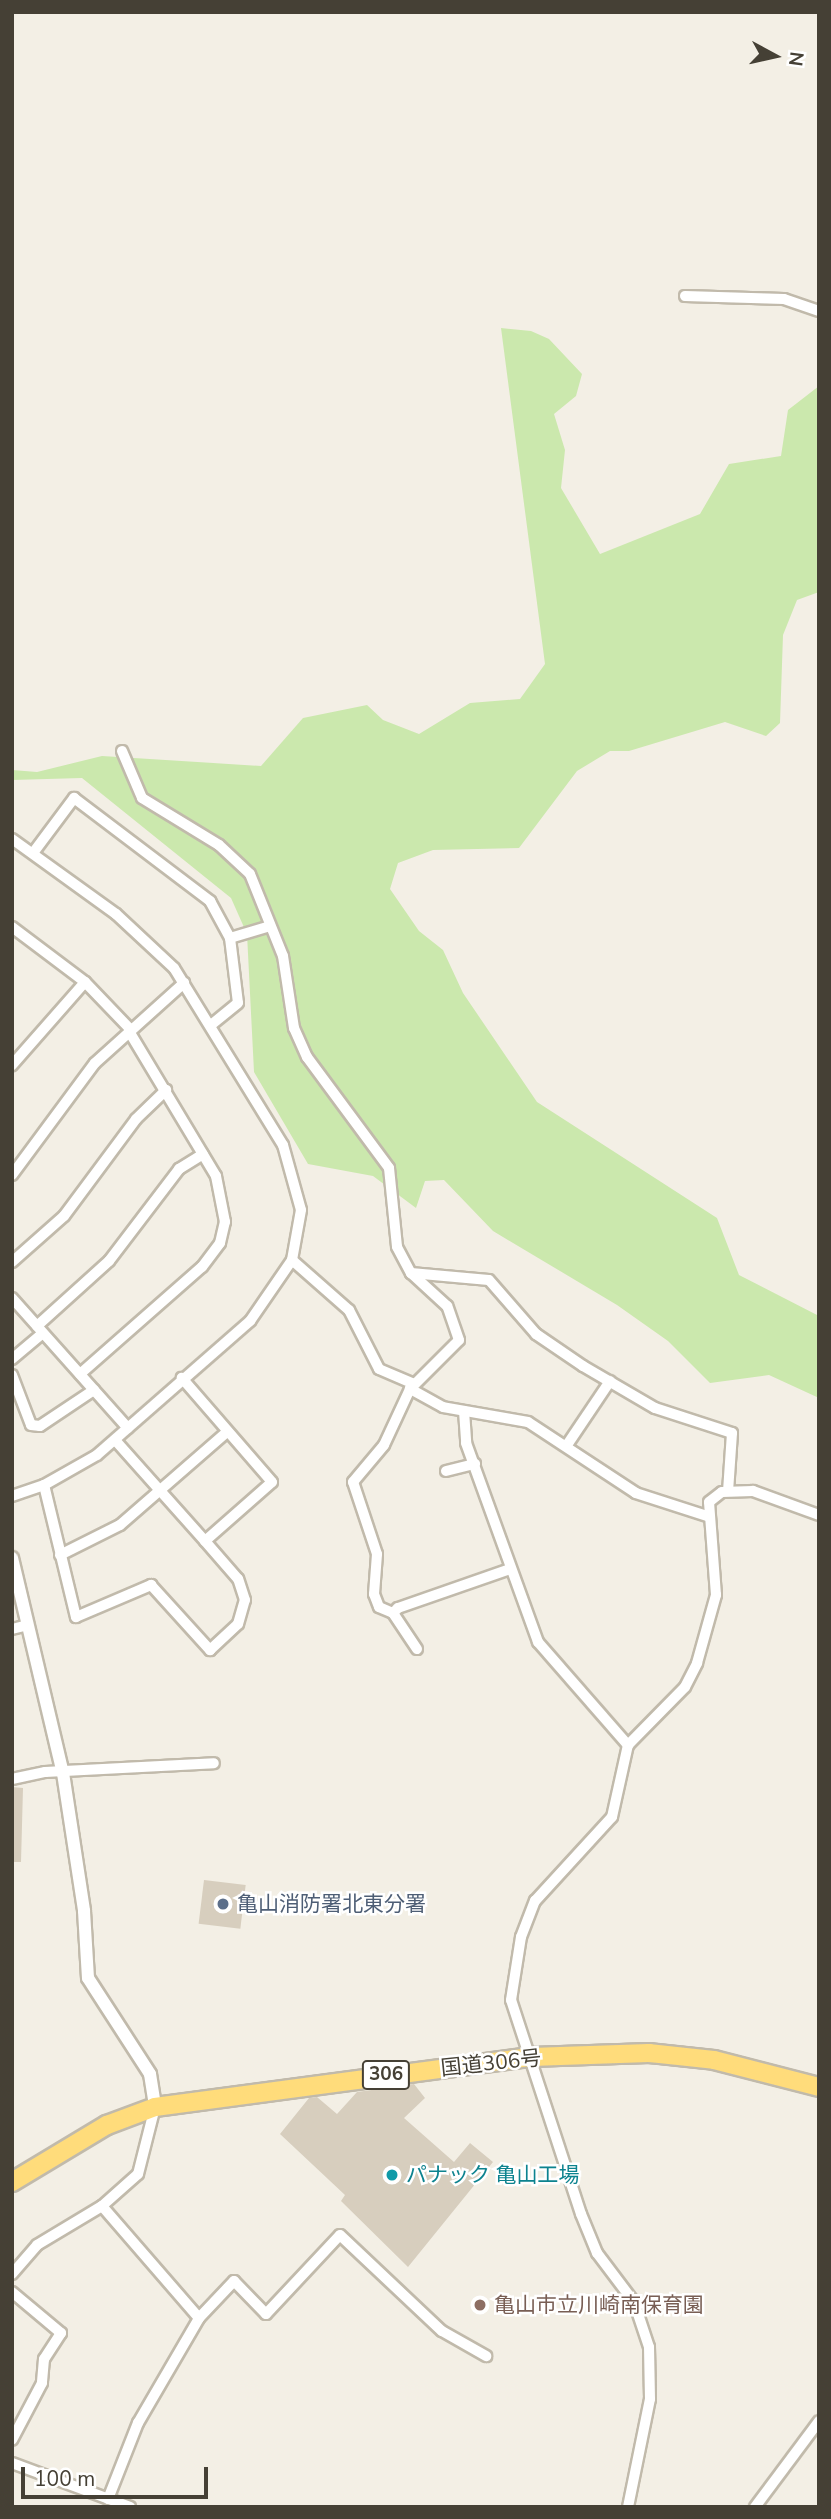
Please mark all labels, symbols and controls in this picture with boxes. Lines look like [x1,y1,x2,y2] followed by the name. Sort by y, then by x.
[740,21,810,91] north arrow
[782,50,810,68] text: N
[237,1891,426,1917] place label: 亀山消防署北東分署
[215,1896,231,1912] marker: 亀山消防署北東分署
[440,2045,542,2081] street label: 国道306号
[362,2060,410,2090] road number: 306
[406,2162,579,2188] place label: パナック 亀山工場
[384,2167,400,2183] marker: パナック 亀山工場
[494,2292,704,2318] place label: 亀山市立川崎南保育園
[472,2297,488,2313] marker: 亀山市立川崎南保育園
[24,2452,212,2496] scale bar
[34,2465,95,2493] text: 100 m

